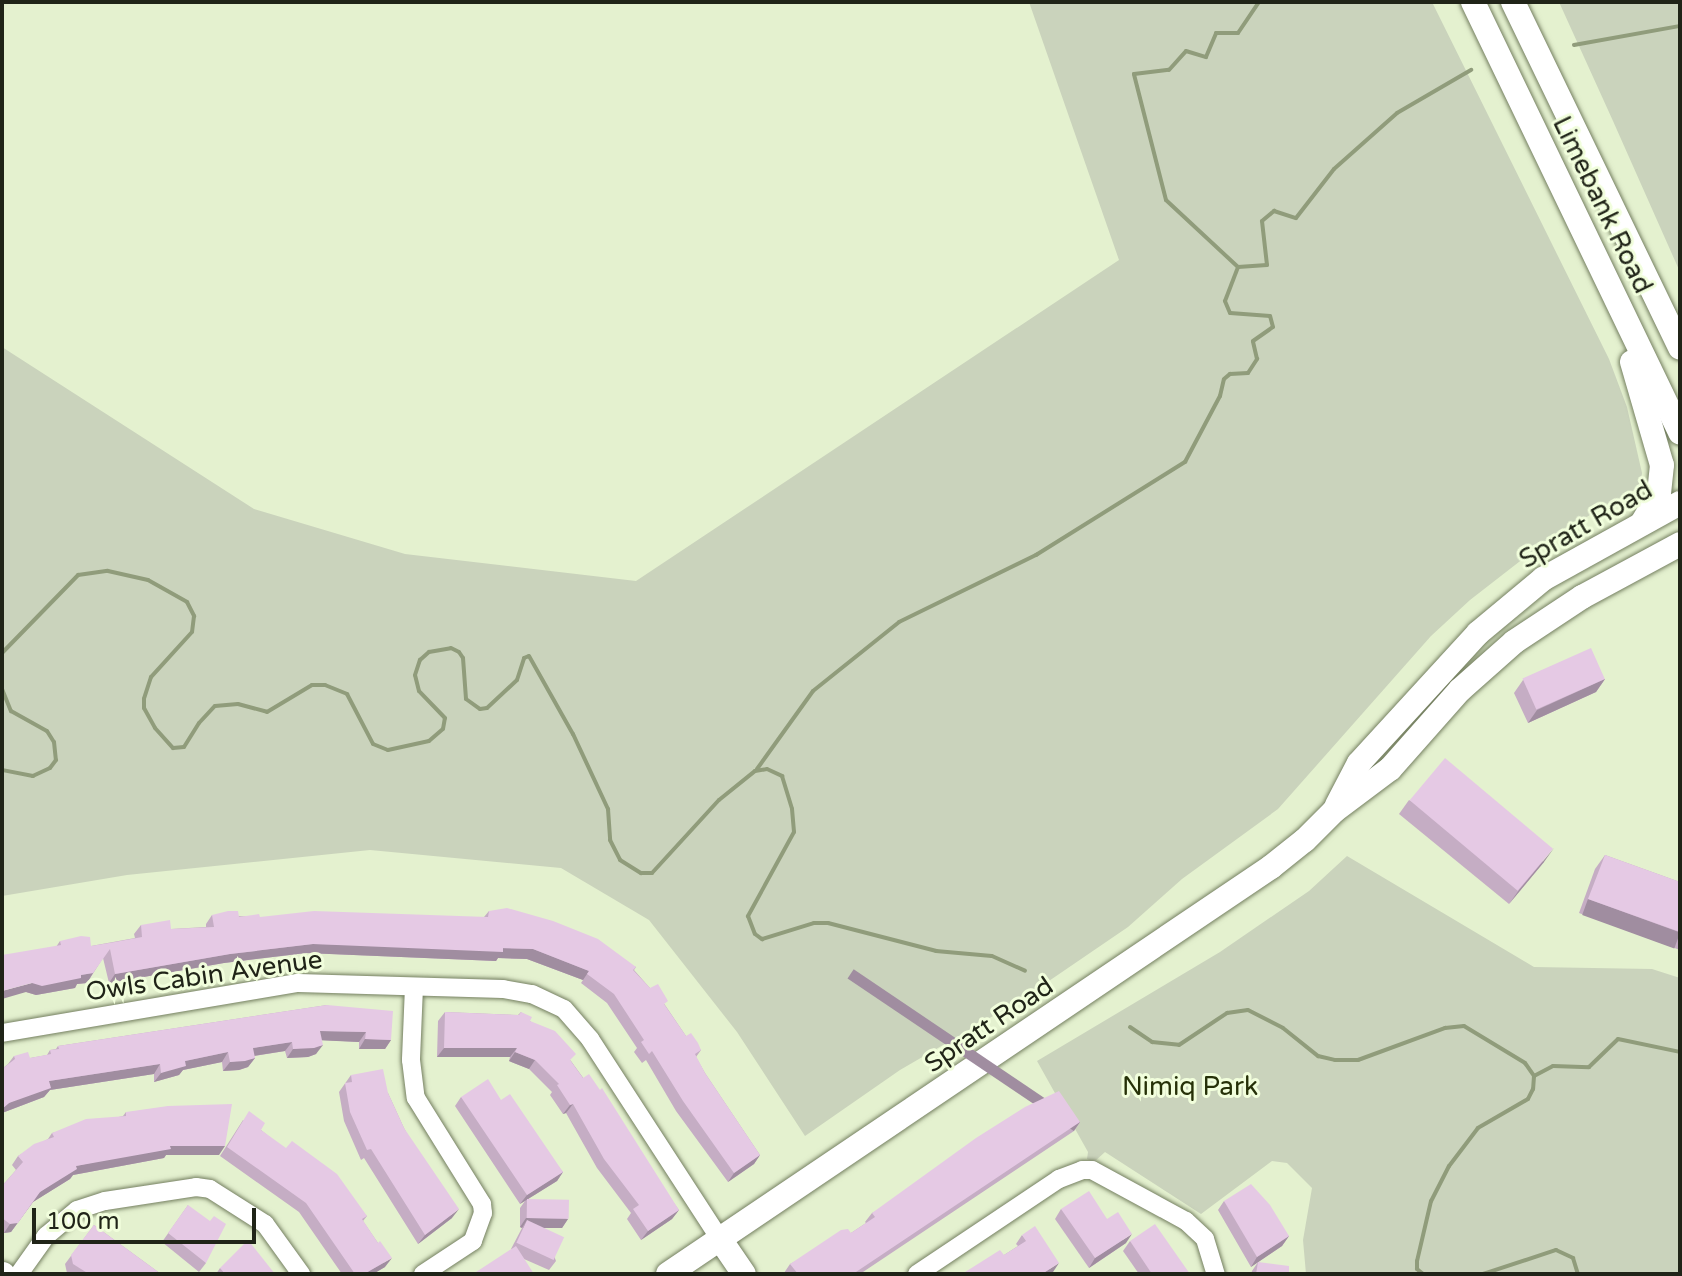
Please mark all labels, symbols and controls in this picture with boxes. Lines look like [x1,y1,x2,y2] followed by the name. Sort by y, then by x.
[1546,111,1658,299] street label: Limebank Road
[1514,474,1658,576] street label: Spratt Road
[84,944,324,1008] street label: Owls Cabin Avenue
[919,971,1059,1079] street label: Spratt Road
[1122,1071,1258,1103] park label: Nimiq Park
[36,1192,260,1242] scale bar
[46,1207,120,1236] text: 100 m

